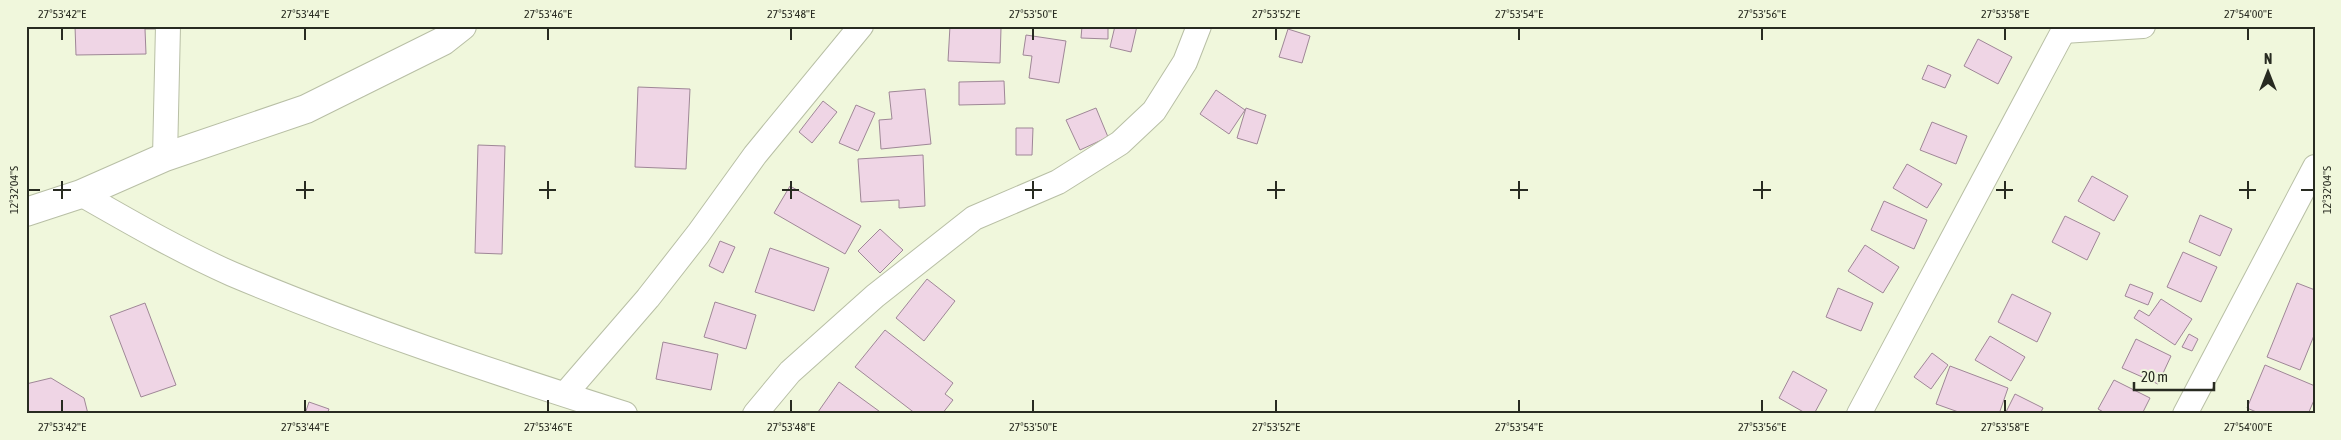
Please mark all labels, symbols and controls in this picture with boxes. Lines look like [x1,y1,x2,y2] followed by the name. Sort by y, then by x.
[38,7,86,21] text: 27°53'42"E
[281,7,329,21] text: 27°53'44"E
[524,7,572,21] text: 27°53'46"E
[767,7,815,21] text: 27°53'48"E
[1009,7,1057,21] text: 27°53'50"E
[1252,7,1300,21] text: 27°53'52"E
[1495,7,1543,21] text: 27°53'54"E
[1738,7,1786,21] text: 27°53'56"E
[1981,7,2029,21] text: 27°53'58"E
[2224,7,2272,21] text: 27°54'00"E
[2244,48,2294,98] north arrow
[2264,51,2272,67] text: N
[7,166,21,214] text: 12°32'04"S
[2320,166,2334,214] text: 12°32'04"S
[2134,360,2214,392] scale bar
[2141,368,2168,385] text: 20 m
[38,420,86,434] text: 27°53'42"E
[281,420,329,434] text: 27°53'44"E
[524,420,572,434] text: 27°53'46"E
[767,420,815,434] text: 27°53'48"E
[1009,420,1057,434] text: 27°53'50"E
[1252,420,1300,434] text: 27°53'52"E
[1495,420,1543,434] text: 27°53'54"E
[1738,420,1786,434] text: 27°53'56"E
[1981,420,2029,434] text: 27°53'58"E
[2224,420,2272,434] text: 27°54'00"E

